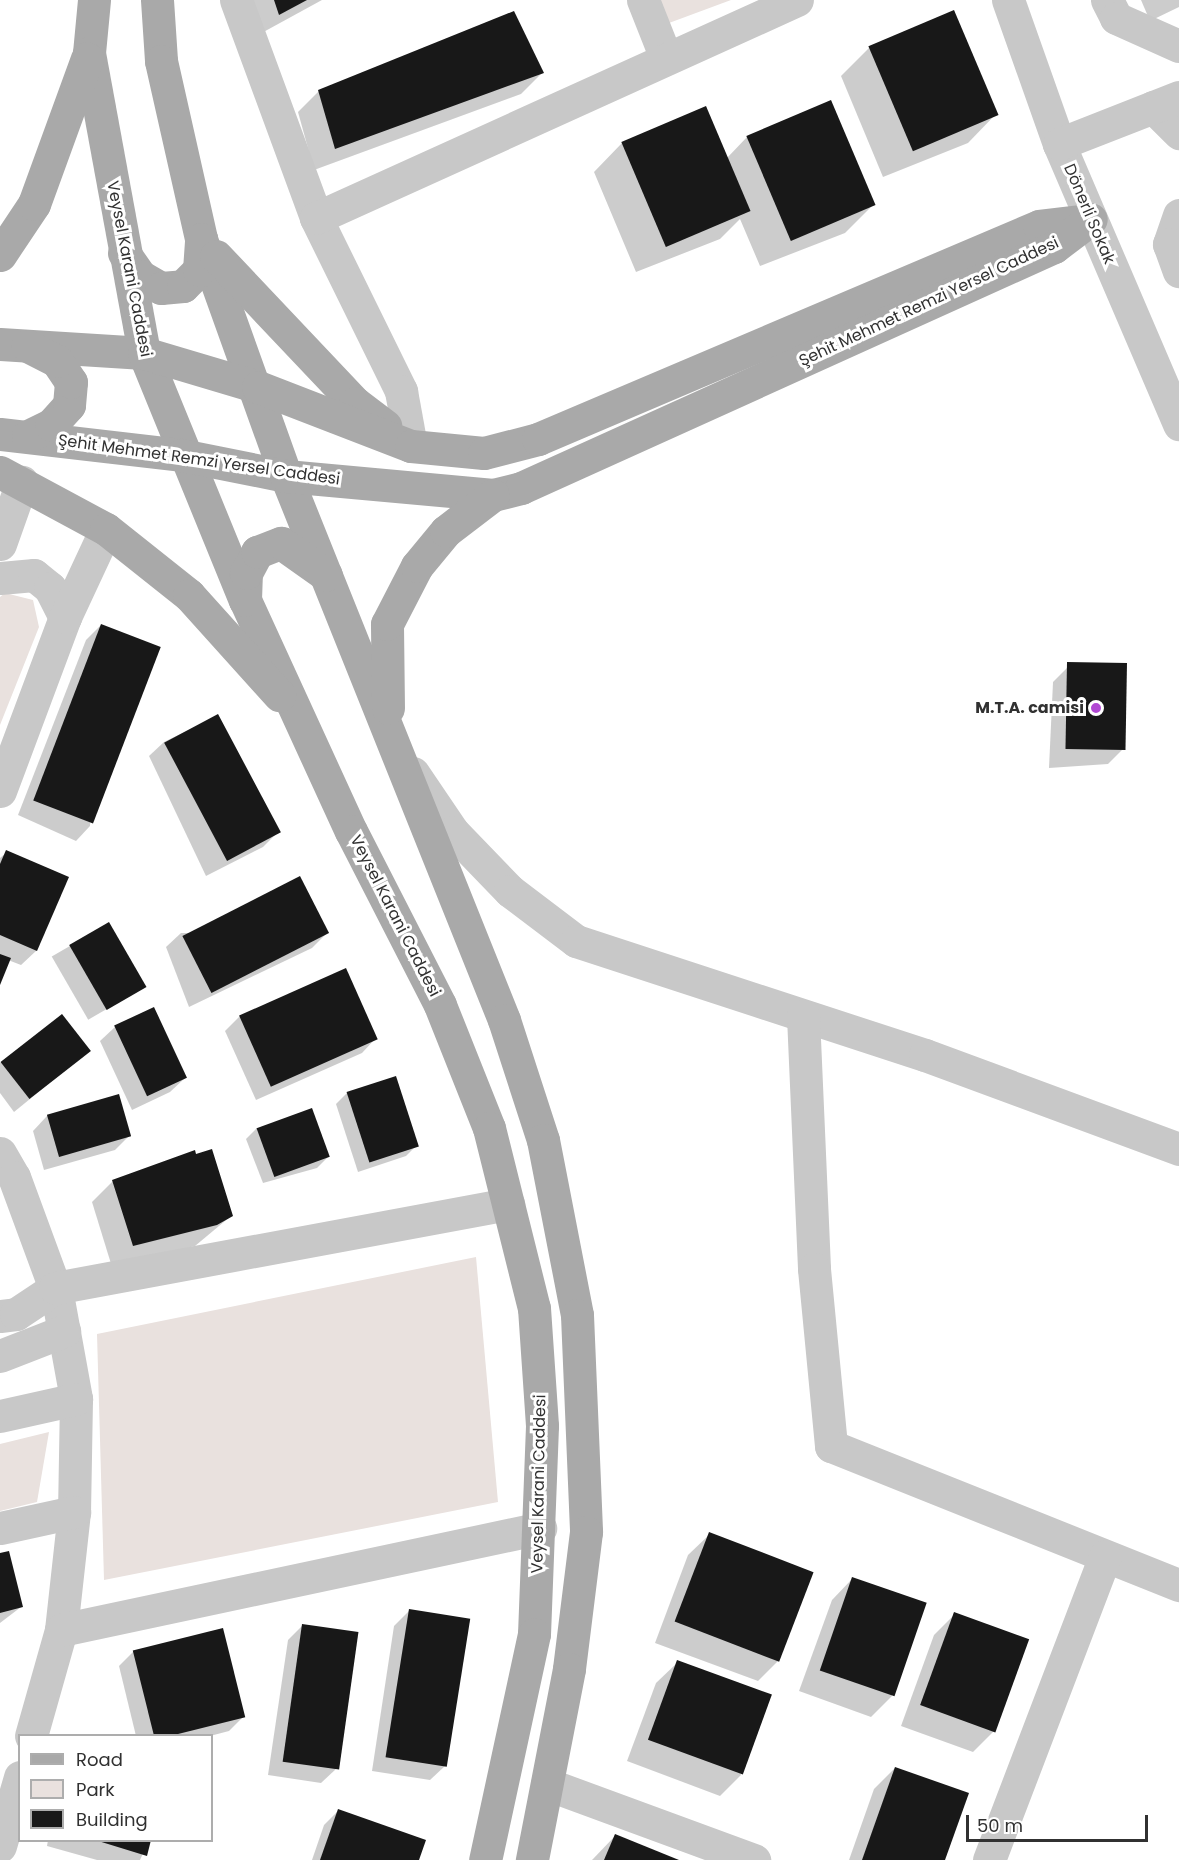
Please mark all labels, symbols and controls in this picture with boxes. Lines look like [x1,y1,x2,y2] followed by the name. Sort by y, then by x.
[1059,161,1119,267] street label: Dönerli Sokak
[103,179,155,359] street label: Veysel Karani Caddesi
[796,233,1062,371] street label: Şehit Mehmet Remzi Yersel Caddesi
[57,431,341,489] street label: Şehit Mehmet Remzi Yersel Caddesi
[975,698,1084,718] place label: M.T.A. camisi
[1089,701,1103,715] marker: M.T.A. camisi
[346,832,444,1000] street label: Veysel Karani Caddesi
[528,1394,550,1574] street label: Veysel Karani Caddesi
[18,1734,213,1842] legend
[76,1747,123,1772] text: Road
[76,1777,115,1802] text: Park
[969,1803,1150,1841] scale bar
[76,1807,148,1832] text: Building
[977,1813,1023,1838] text: 50 m

